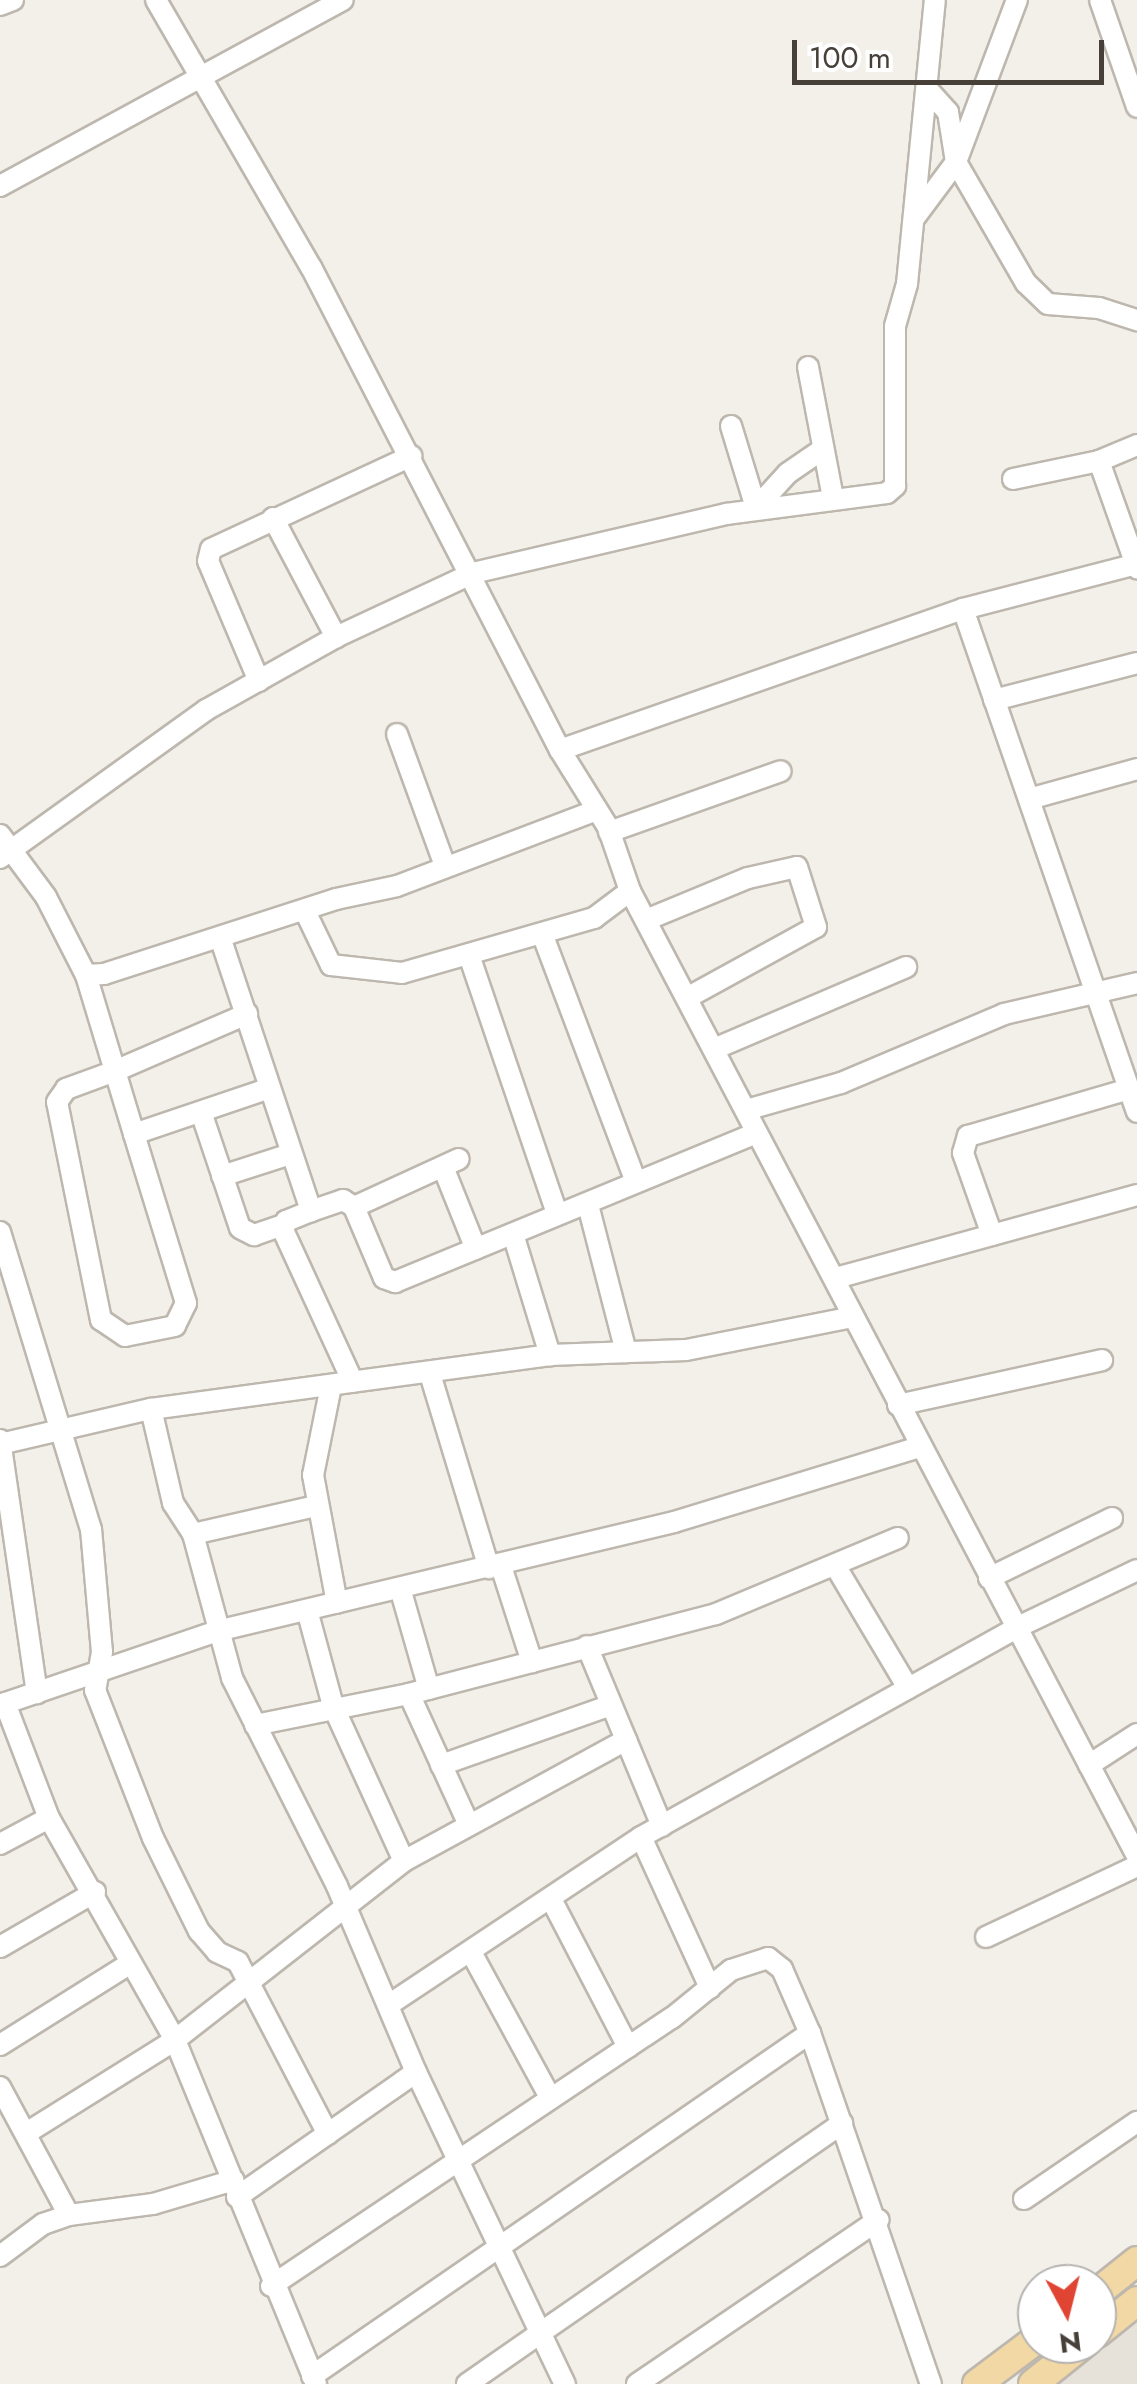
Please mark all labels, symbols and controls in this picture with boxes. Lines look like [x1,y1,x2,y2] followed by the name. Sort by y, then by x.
[797,20,1110,82] scale bar
[809,36,891,79] text: 100 m
[1017,2264,1117,2364] north arrow
[1057,2321,1084,2364] text: N

